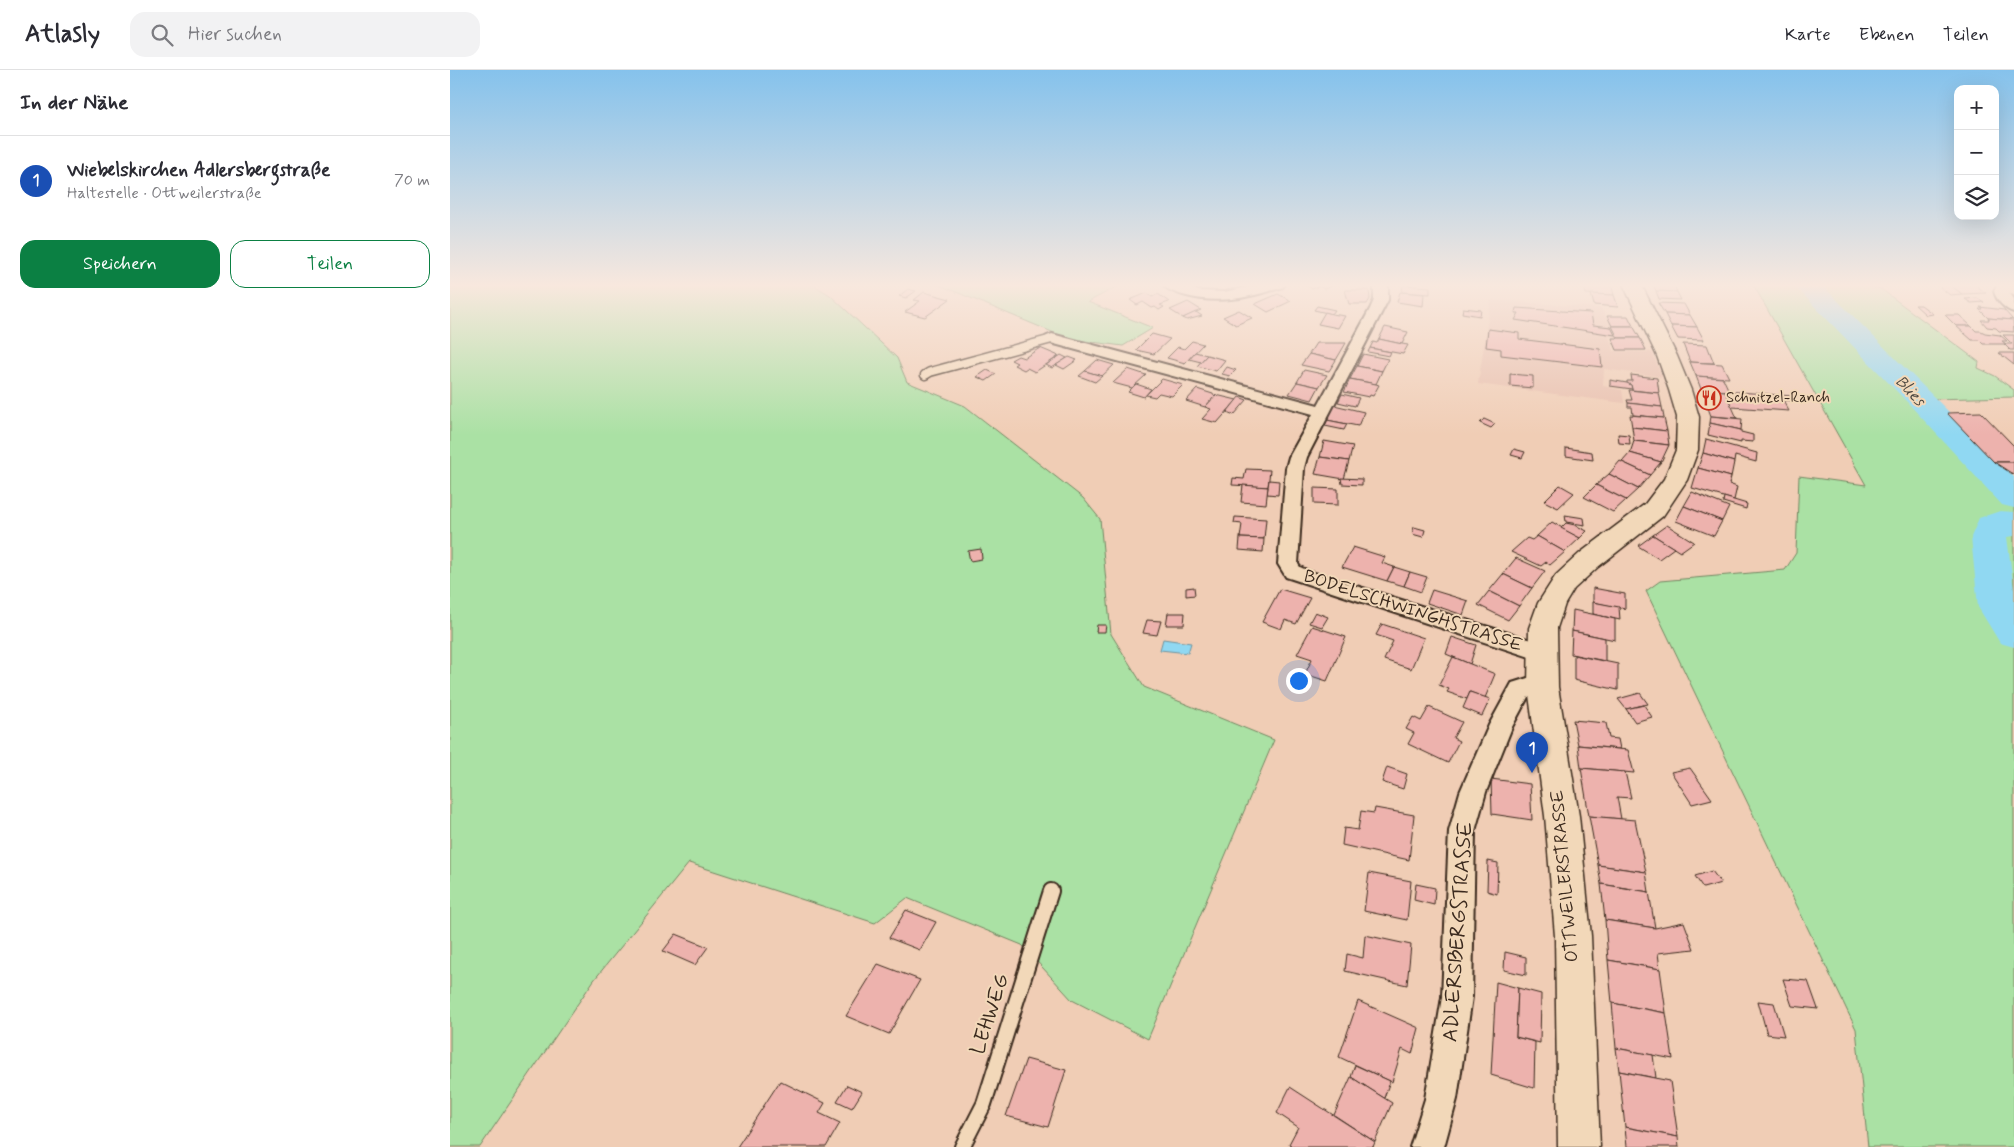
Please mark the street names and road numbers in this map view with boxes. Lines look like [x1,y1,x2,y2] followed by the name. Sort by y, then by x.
[1301,564,1526,658] street label: BODELSCHWINGHSTRASSE
[1545,789,1584,963] street label: OTTWEILERSTRASSE
[1436,821,1480,1043] street label: ADLERSBERGSTRASSE
[964,970,1016,1058] street label: LEHWEG

